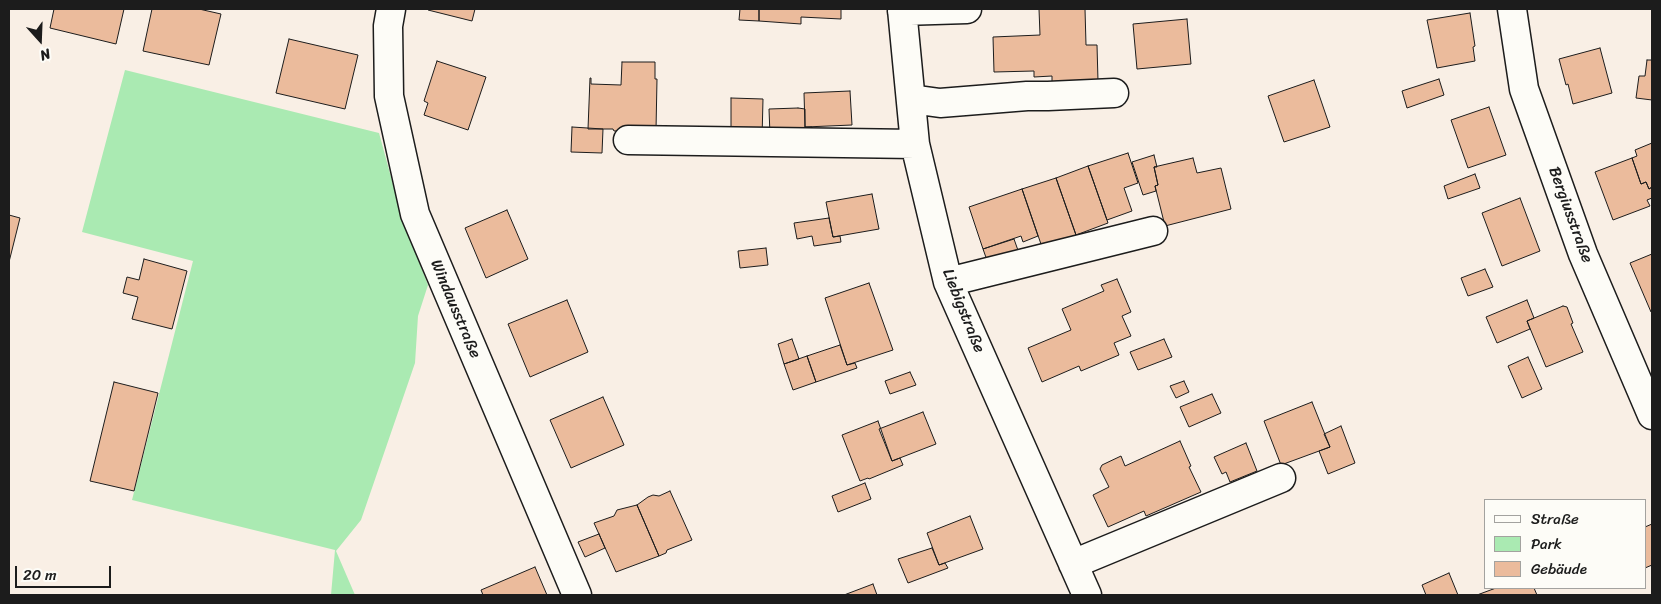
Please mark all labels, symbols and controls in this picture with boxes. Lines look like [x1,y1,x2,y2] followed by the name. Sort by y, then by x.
[15,15,65,65] north arrow
[36,41,54,68] text: N
[1544,164,1596,266] street label: Bergiusstraße
[426,257,484,361] street label: Windausstraße
[937,266,989,356] street label: Liebigstraße
[1484,499,1646,589] legend
[1531,506,1579,532] text: Straße
[1531,531,1562,557] text: Park
[18,556,114,588] scale bar
[1531,556,1587,582] text: Gebäude
[23,562,57,588] text: 20 m

